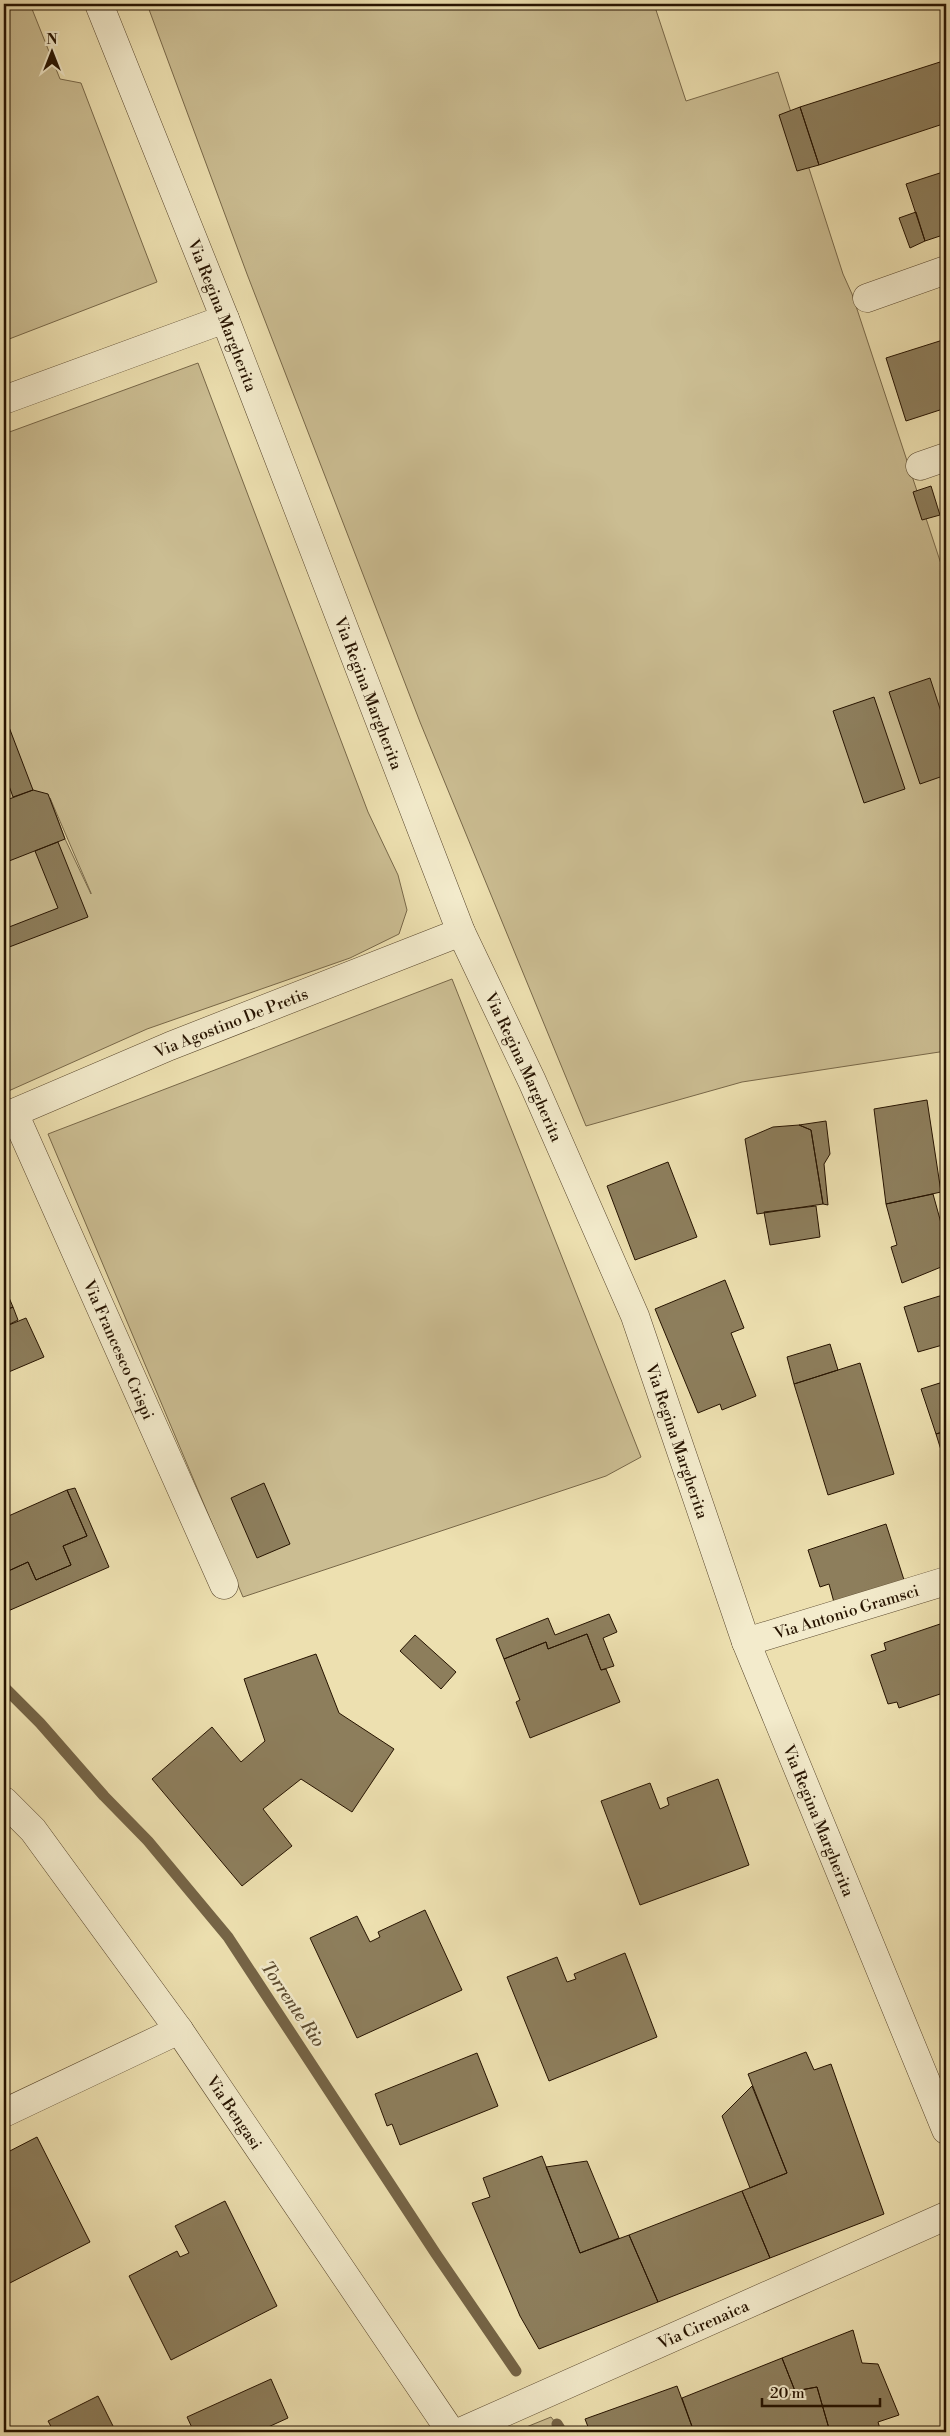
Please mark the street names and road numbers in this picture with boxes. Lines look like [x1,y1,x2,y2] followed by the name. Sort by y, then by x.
[183,235,261,395] street label: Via Regina Margherita
[329,613,407,773] street label: Via Regina Margherita
[151,984,311,1063] street label: Via Agostino De Pretis
[480,988,567,1146] street label: Via Regina Margherita
[78,1276,158,1423] street label: Via Francesco Crispi
[641,1361,713,1522] street label: Via Regina Margherita
[771,1581,922,1644] street label: Via Antonio Gramsci
[778,1741,859,1900] street label: Via Regina Margherita
[201,2071,266,2154] street label: Via Bengasi
[654,2296,753,2354] street label: Via Cirenaica

